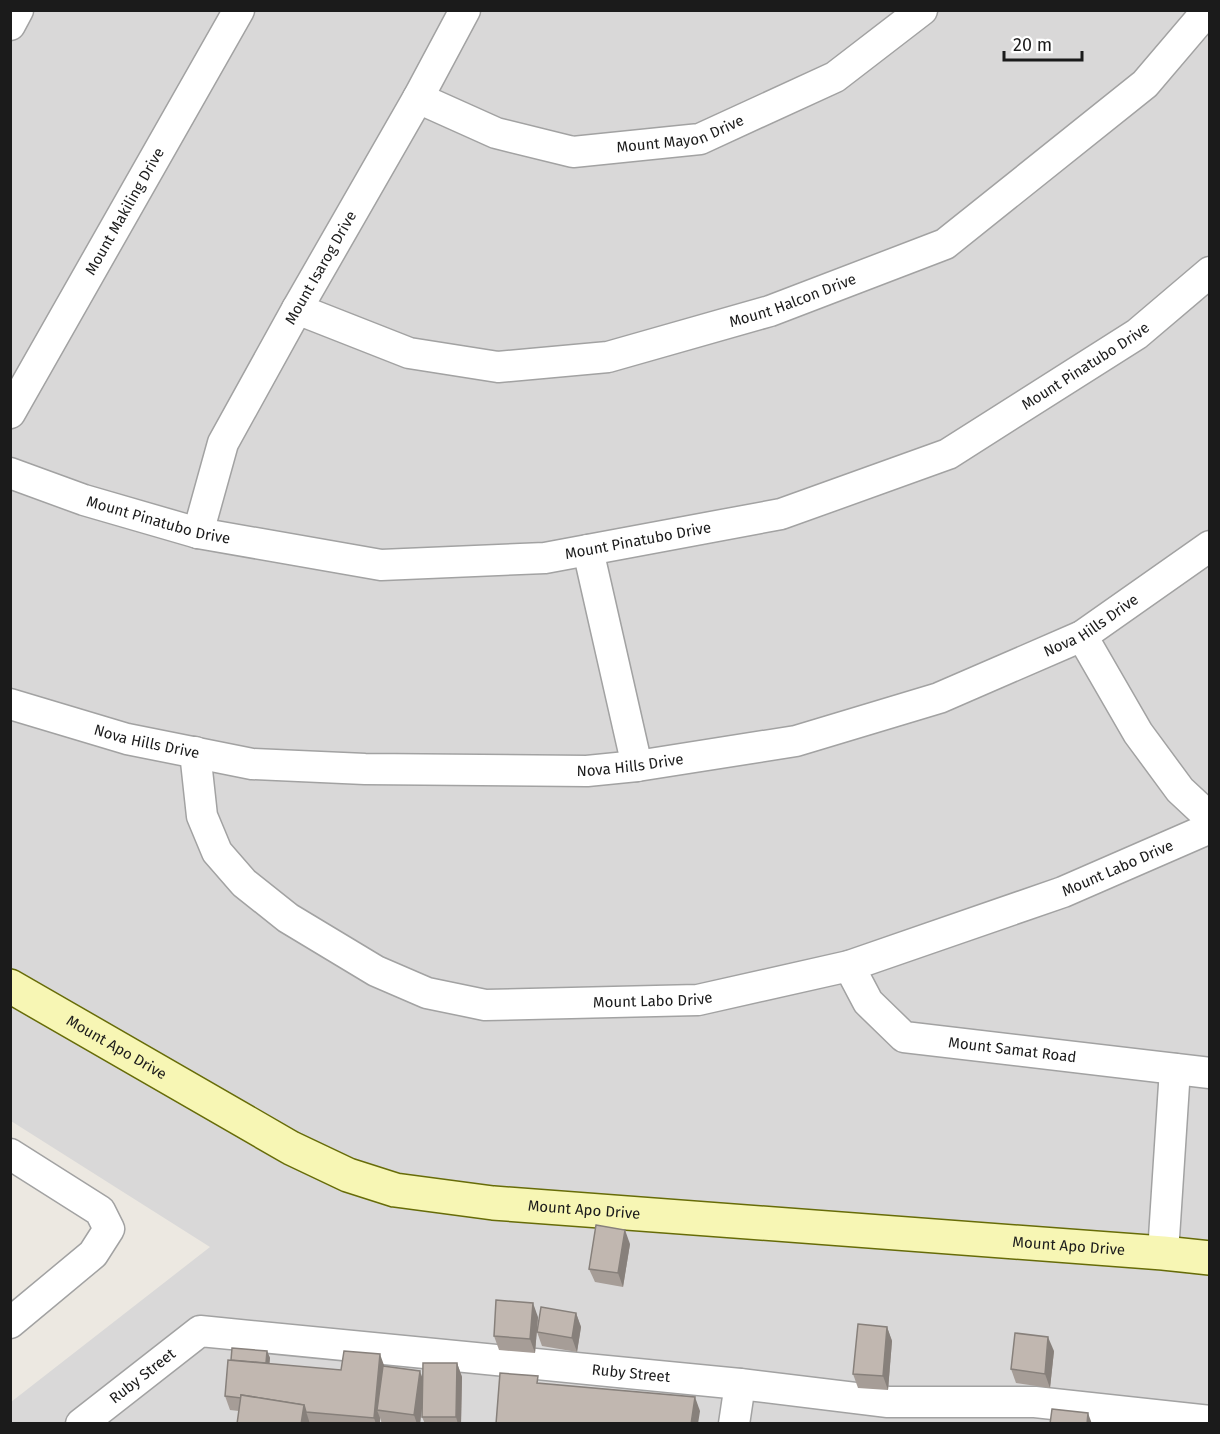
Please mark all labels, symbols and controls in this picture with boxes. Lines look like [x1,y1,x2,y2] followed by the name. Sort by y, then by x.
[1004,24,1082,62] scale bar
[1013,34,1052,56] text: 20 m
[616,111,747,157] street label: Mount Mayon Drive
[81,144,168,278] street label: Mount Makiling Drive
[281,208,360,328] street label: Mount Isarog Drive
[727,270,859,331] street label: Mount Halcon Drive
[1018,318,1153,414] street label: Mount Pinatubo Drive
[84,492,232,548] street label: Mount Pinatubo Drive
[563,518,713,563] street label: Mount Pinatubo Drive
[1041,590,1142,661] street label: Nova Hills Drive
[92,721,201,762] street label: Nova Hills Drive
[576,750,685,780] street label: Nova Hills Drive
[1059,836,1176,900] street label: Mount Labo Drive
[593,988,714,1011] street label: Mount Labo Drive
[63,1011,170,1083] street label: Mount Apo Drive
[947,1033,1077,1066] street label: Mount Samat Road
[527,1197,641,1223] street label: Mount Apo Drive
[1012,1233,1126,1259] street label: Mount Apo Drive
[106,1344,179,1407] street label: Ruby Street
[591,1360,672,1386] street label: Ruby Street

